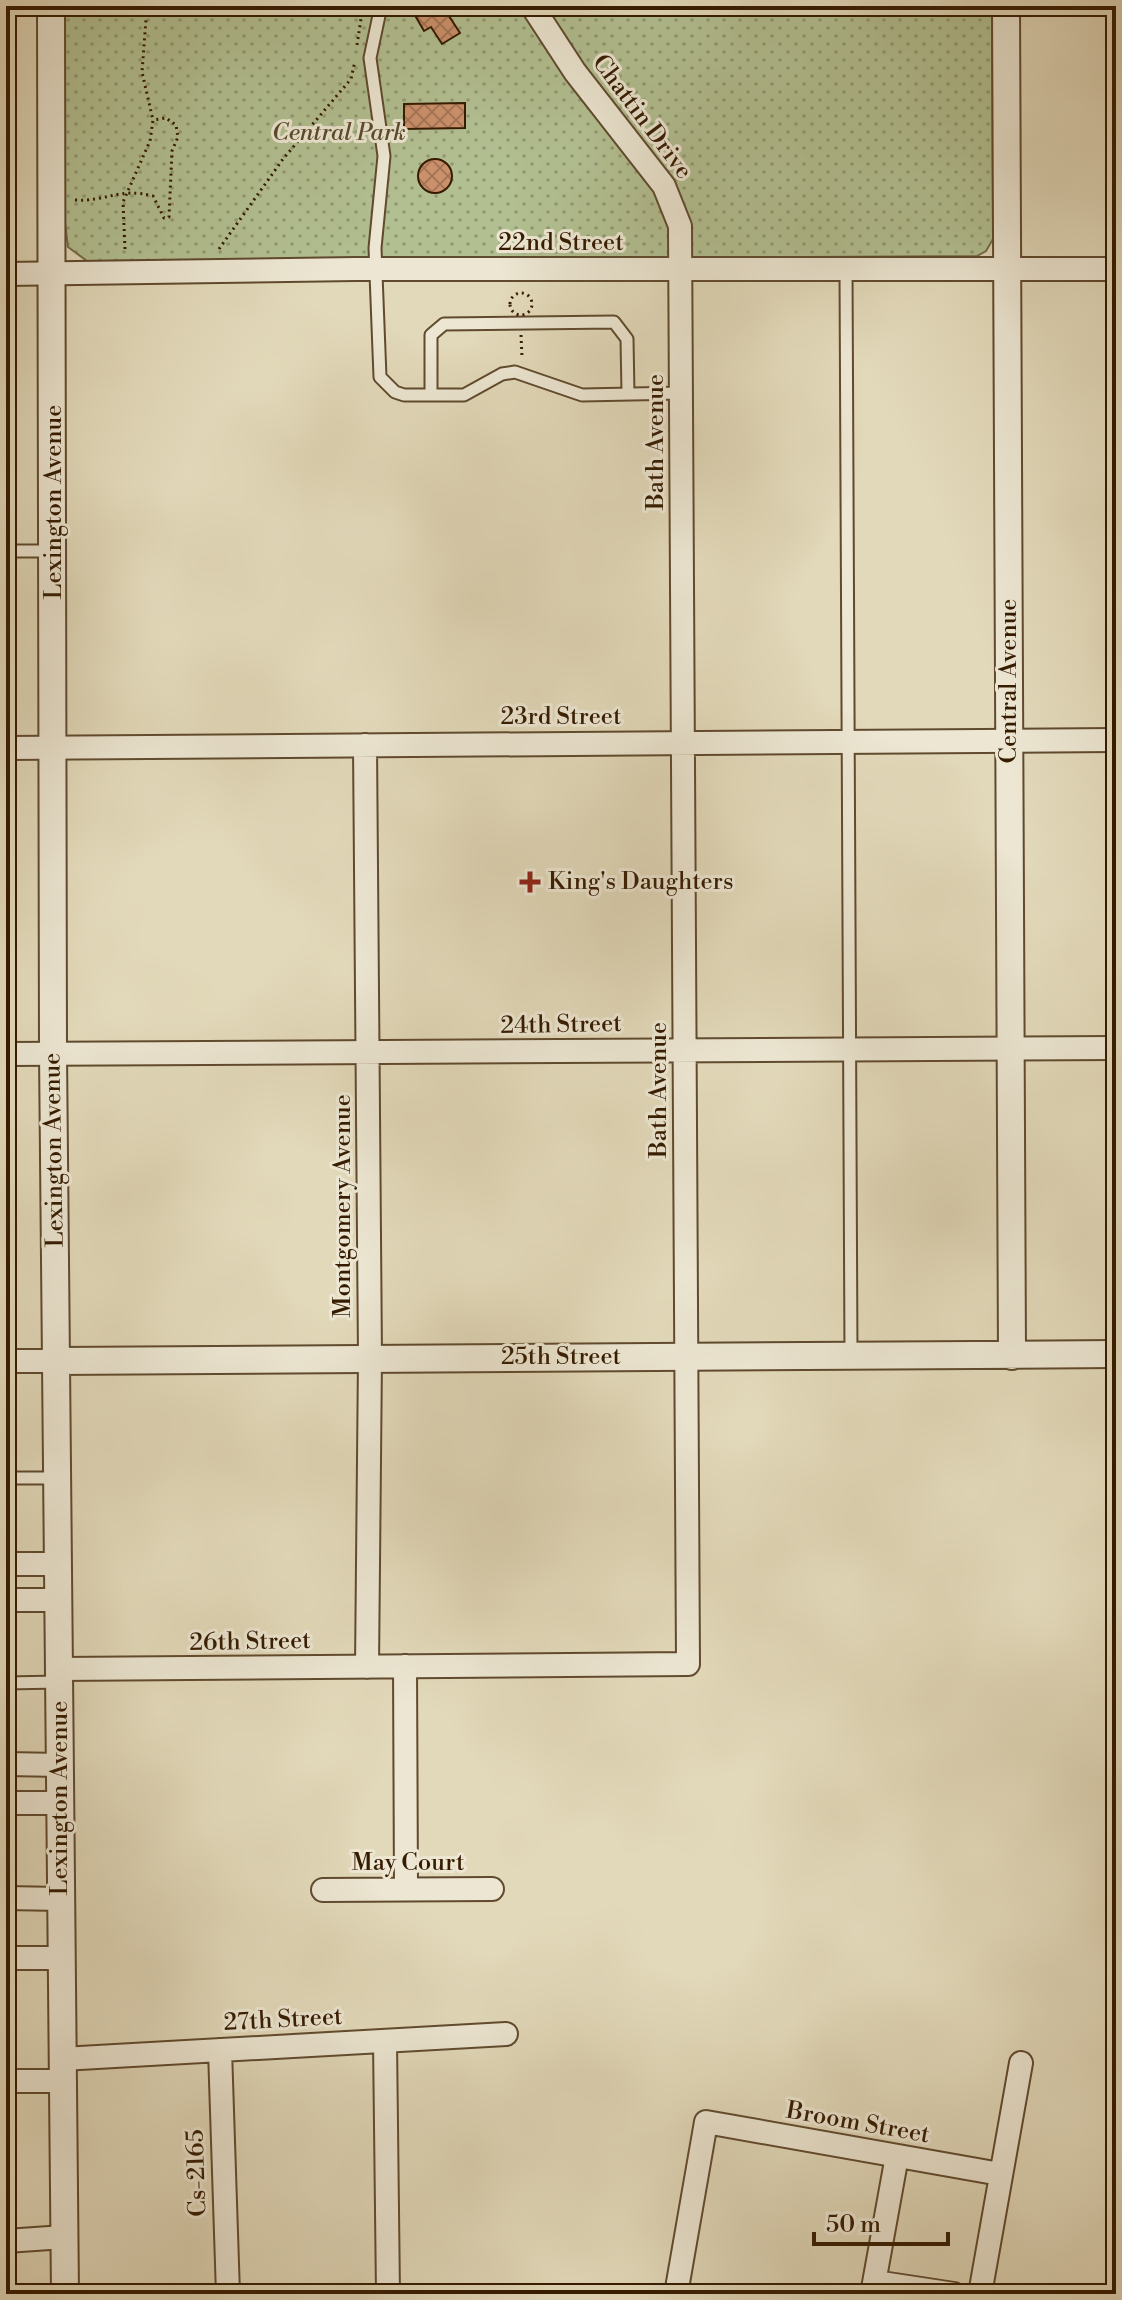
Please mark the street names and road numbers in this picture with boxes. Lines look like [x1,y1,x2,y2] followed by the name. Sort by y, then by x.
[585,49,699,185] street label: Chattin Drive
[498,228,624,258] street label: 22nd Street
[641,374,671,511] street label: Bath Avenue
[39,405,69,599] street label: Lexington Avenue
[994,599,1024,763] street label: Central Avenue
[501,702,622,732] street label: 23rd Street
[500,1009,622,1041] street label: 24th Street
[644,1022,674,1159] street label: Bath Avenue
[37,1052,71,1248] street label: Lexington Avenue
[328,1094,358,1318] street label: Montgomery Avenue
[501,1342,622,1372] street label: 25th Street
[189,1626,311,1658] street label: 26th Street
[45,1701,75,1895] street label: Lexington Avenue
[352,1848,465,1878] street label: May Court
[223,2002,344,2038] street label: 27th Street
[783,2095,933,2150] street label: Broom Street
[180,2129,214,2217] street label: Cs-2165

